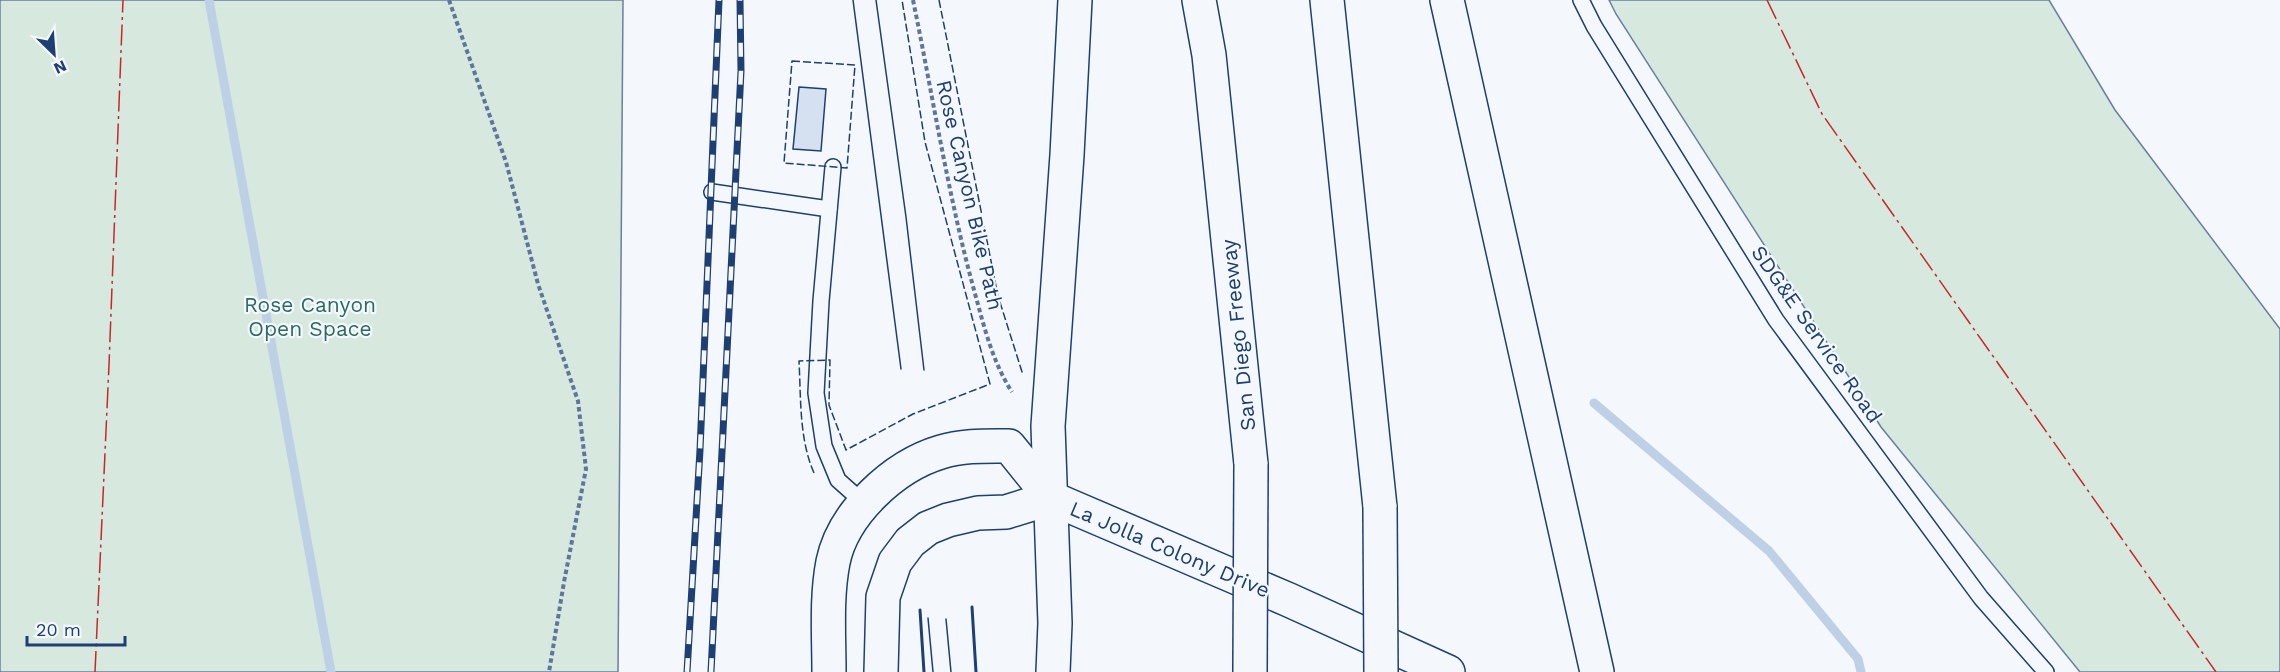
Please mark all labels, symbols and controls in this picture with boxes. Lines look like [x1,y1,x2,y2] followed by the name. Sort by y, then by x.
[24,24,84,84] north arrow
[51,56,70,78] text: N
[931,78,1009,312] street label: Rose Canyon Bike Path
[1215,238,1260,432] street label: San Diego Freeway
[1746,241,1888,427] street label: SDG&E Service Road
[244,292,376,341] park label: Rose Canyon Open Space
[1066,496,1274,602] street label: La Jolla Colony Drive
[27,609,124,647] scale bar
[36,619,81,640] text: 20 m

